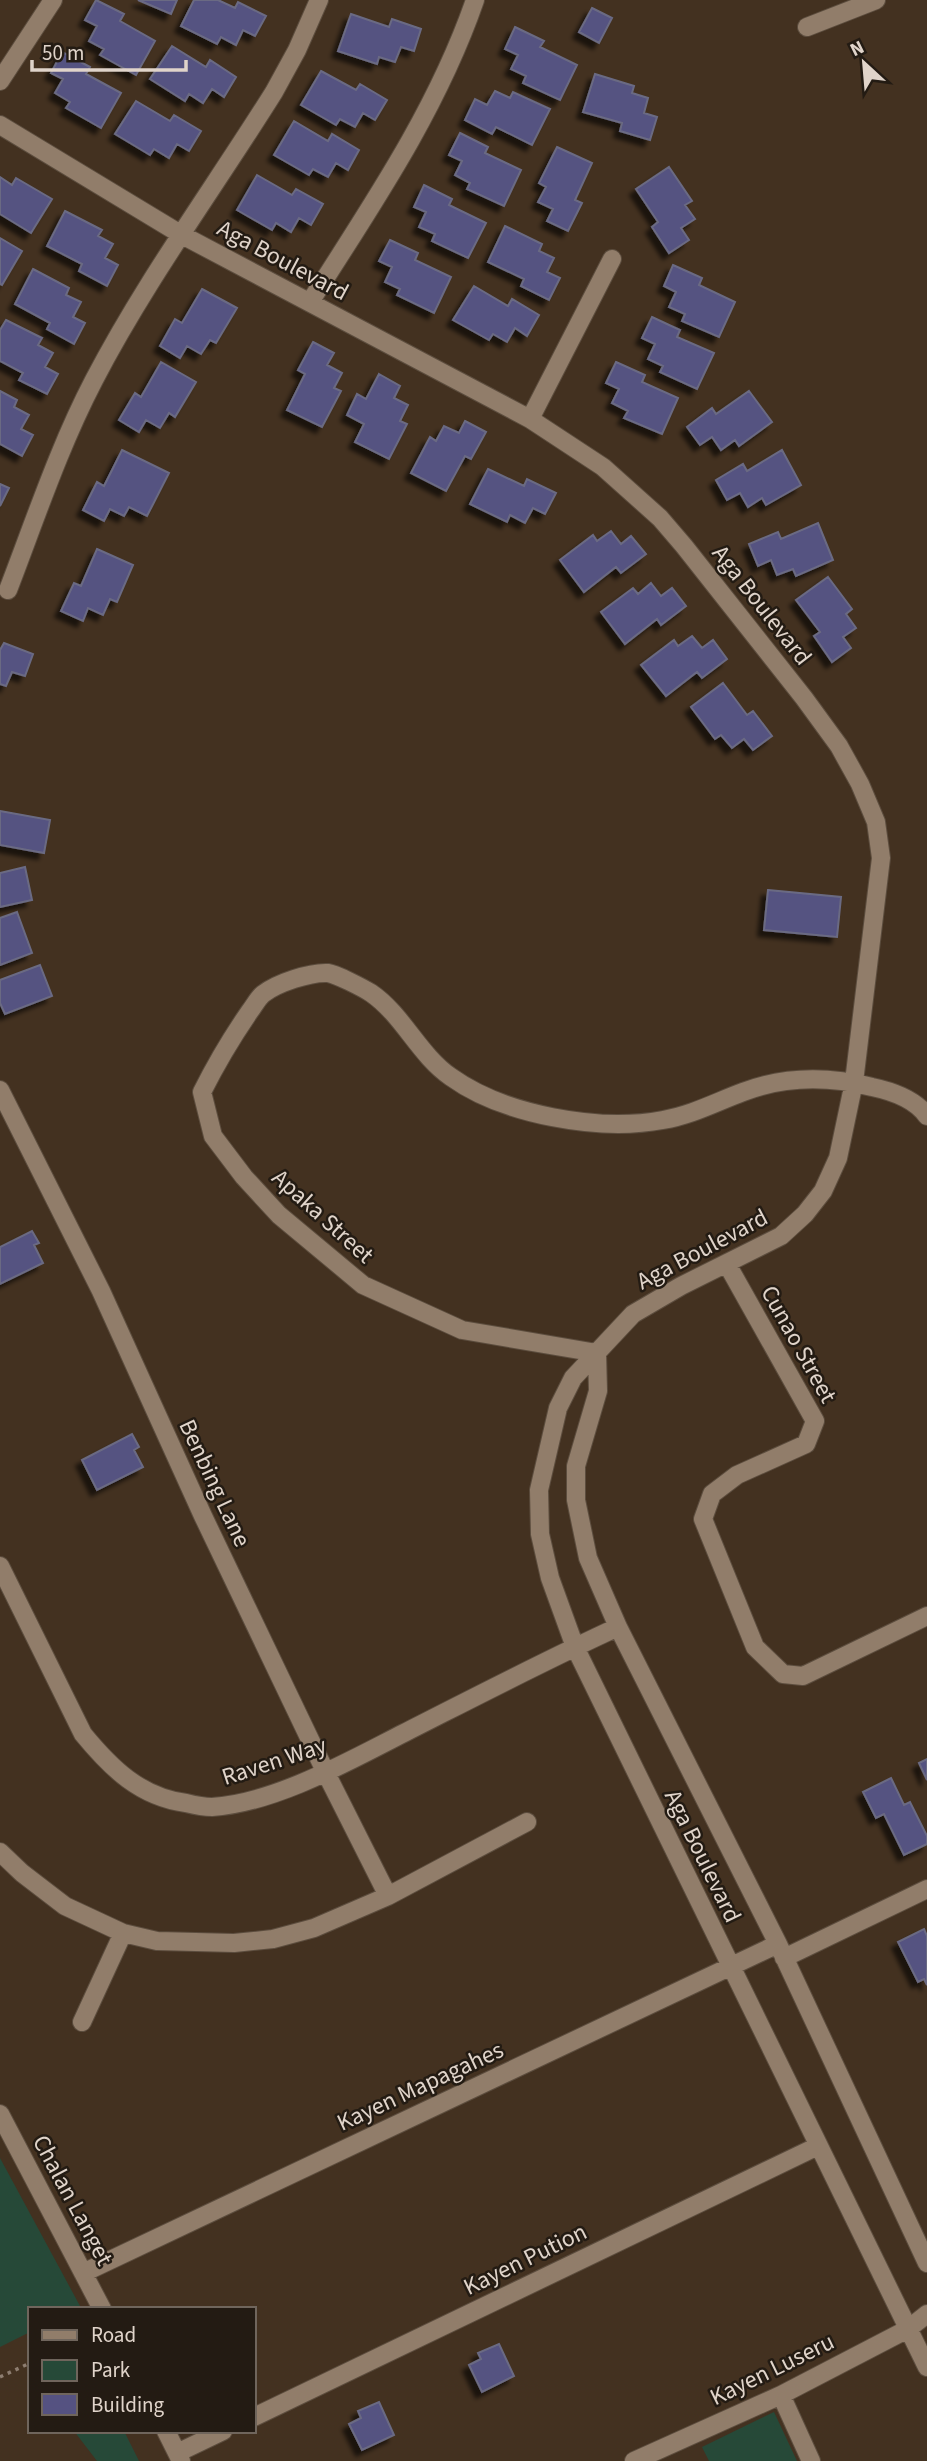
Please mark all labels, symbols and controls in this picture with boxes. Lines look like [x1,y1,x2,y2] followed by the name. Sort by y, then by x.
[32,28,186,72] scale bar
[829,28,899,98] north arrow
[846,34,869,64] text: N
[42,38,84,68] text: 50 m
[211,211,355,310] street label: Aga Boulevard
[703,538,820,673] street label: Aga Boulevard
[264,1161,381,1272] street label: Apaka Street
[630,1200,774,1299] street label: Aga Boulevard
[752,1279,845,1409] street label: Cunao Street
[170,1414,259,1553] street label: Benbing Lane
[217,1728,331,1795] street label: Raven Way
[655,1784,750,1929] street label: Aga Boulevard
[331,2032,509,2140] street label: Kayen Mapagahes
[23,2129,122,2272] street label: Chalan Langet
[457,2214,593,2304] street label: Kayen Pution
[28,2307,256,2433] legend
[91,2320,136,2350] text: Road
[704,2324,840,2415] street label: Kayen Luseru
[91,2355,131,2385] text: Park
[91,2390,165,2420] text: Building

